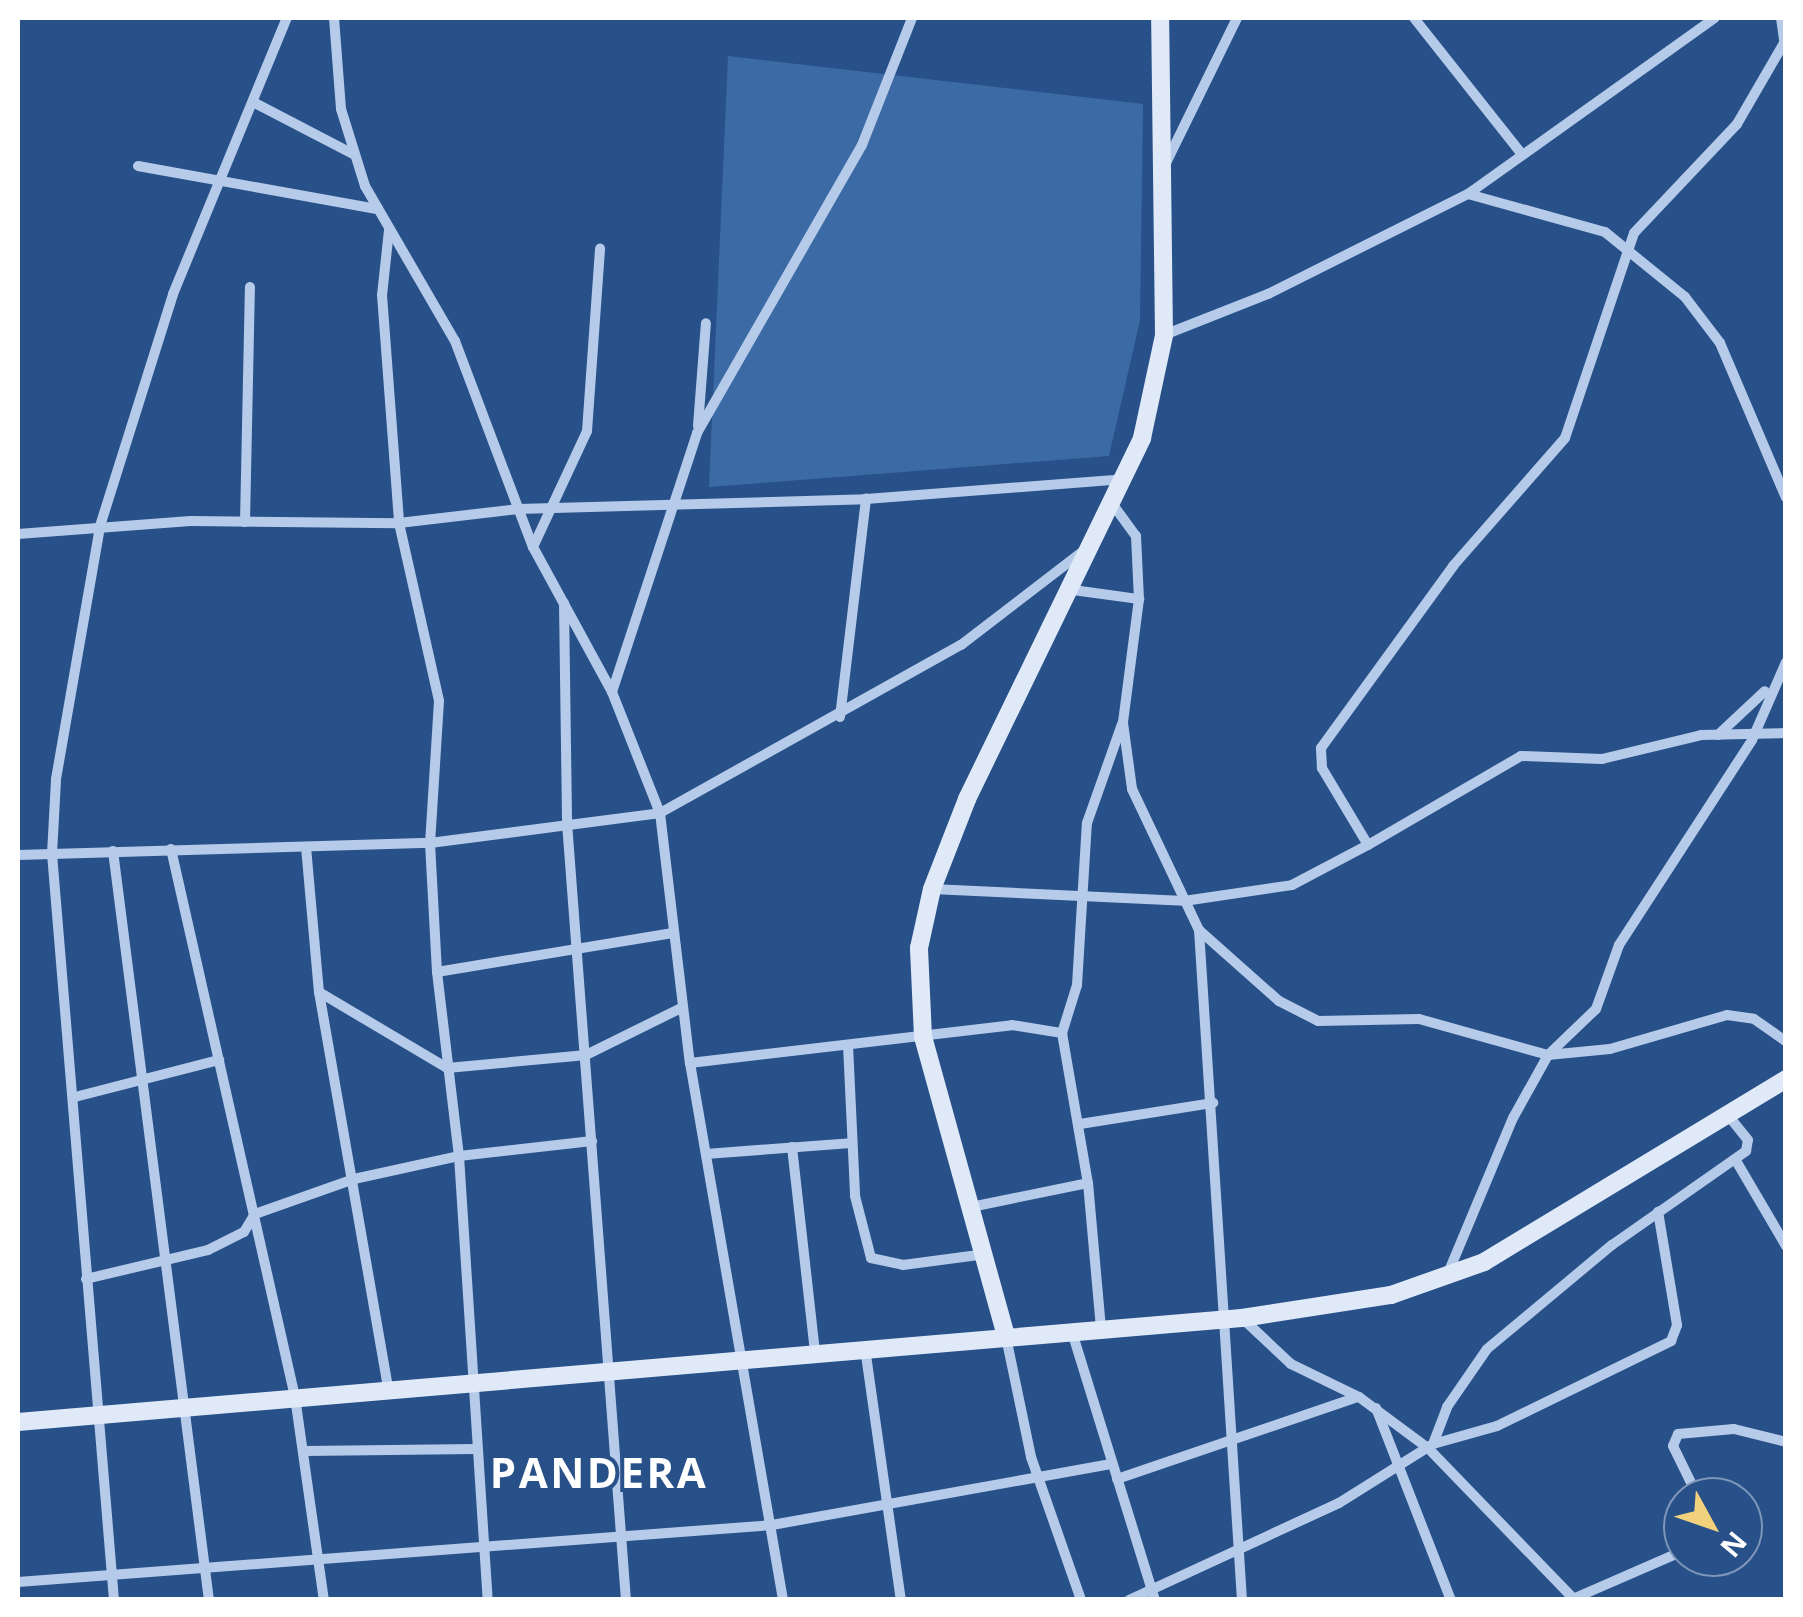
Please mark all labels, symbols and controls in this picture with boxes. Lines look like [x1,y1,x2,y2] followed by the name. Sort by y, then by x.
[490,1447,708,1497] district label: PANDERA
[1663,1477,1763,1577] north arrow
[1713,1524,1756,1566] text: N

